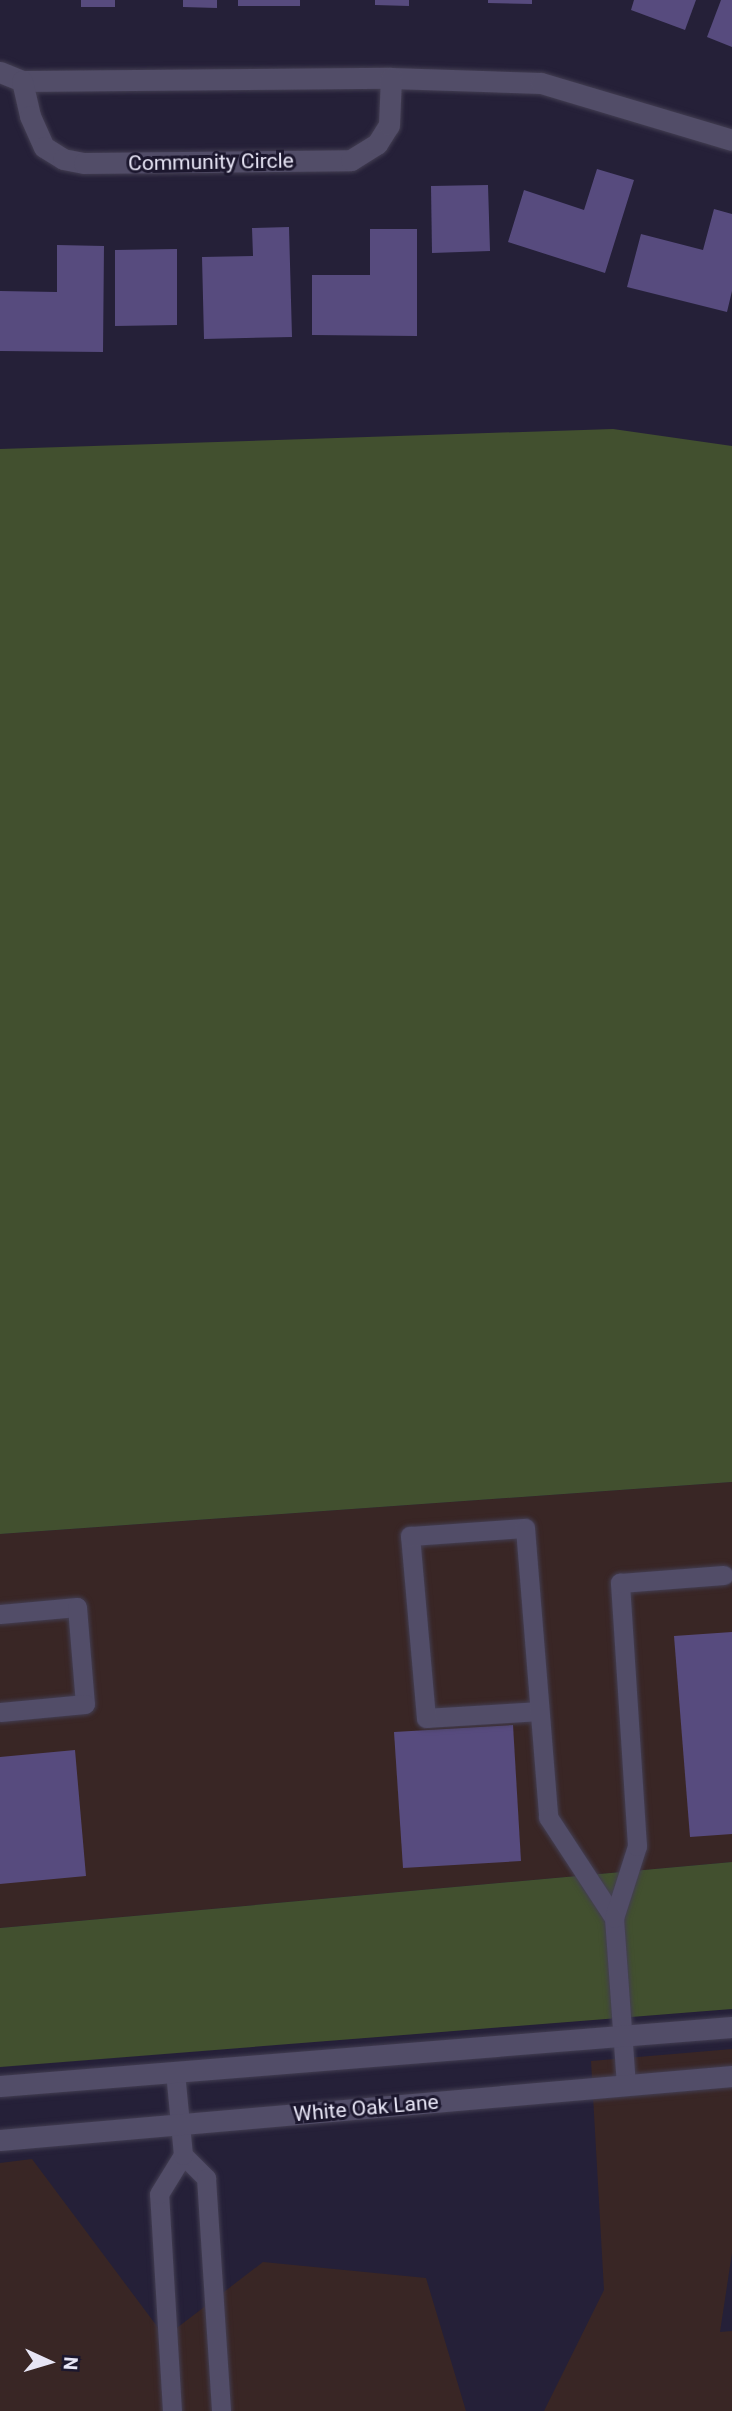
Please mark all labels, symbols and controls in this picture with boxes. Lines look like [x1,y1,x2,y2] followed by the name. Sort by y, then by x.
[128,148,294,176] street label: Community Circle
[292,2089,440,2127] street label: White Oak Lane
[14,2327,84,2397] north arrow
[59,2356,82,2371] text: N

